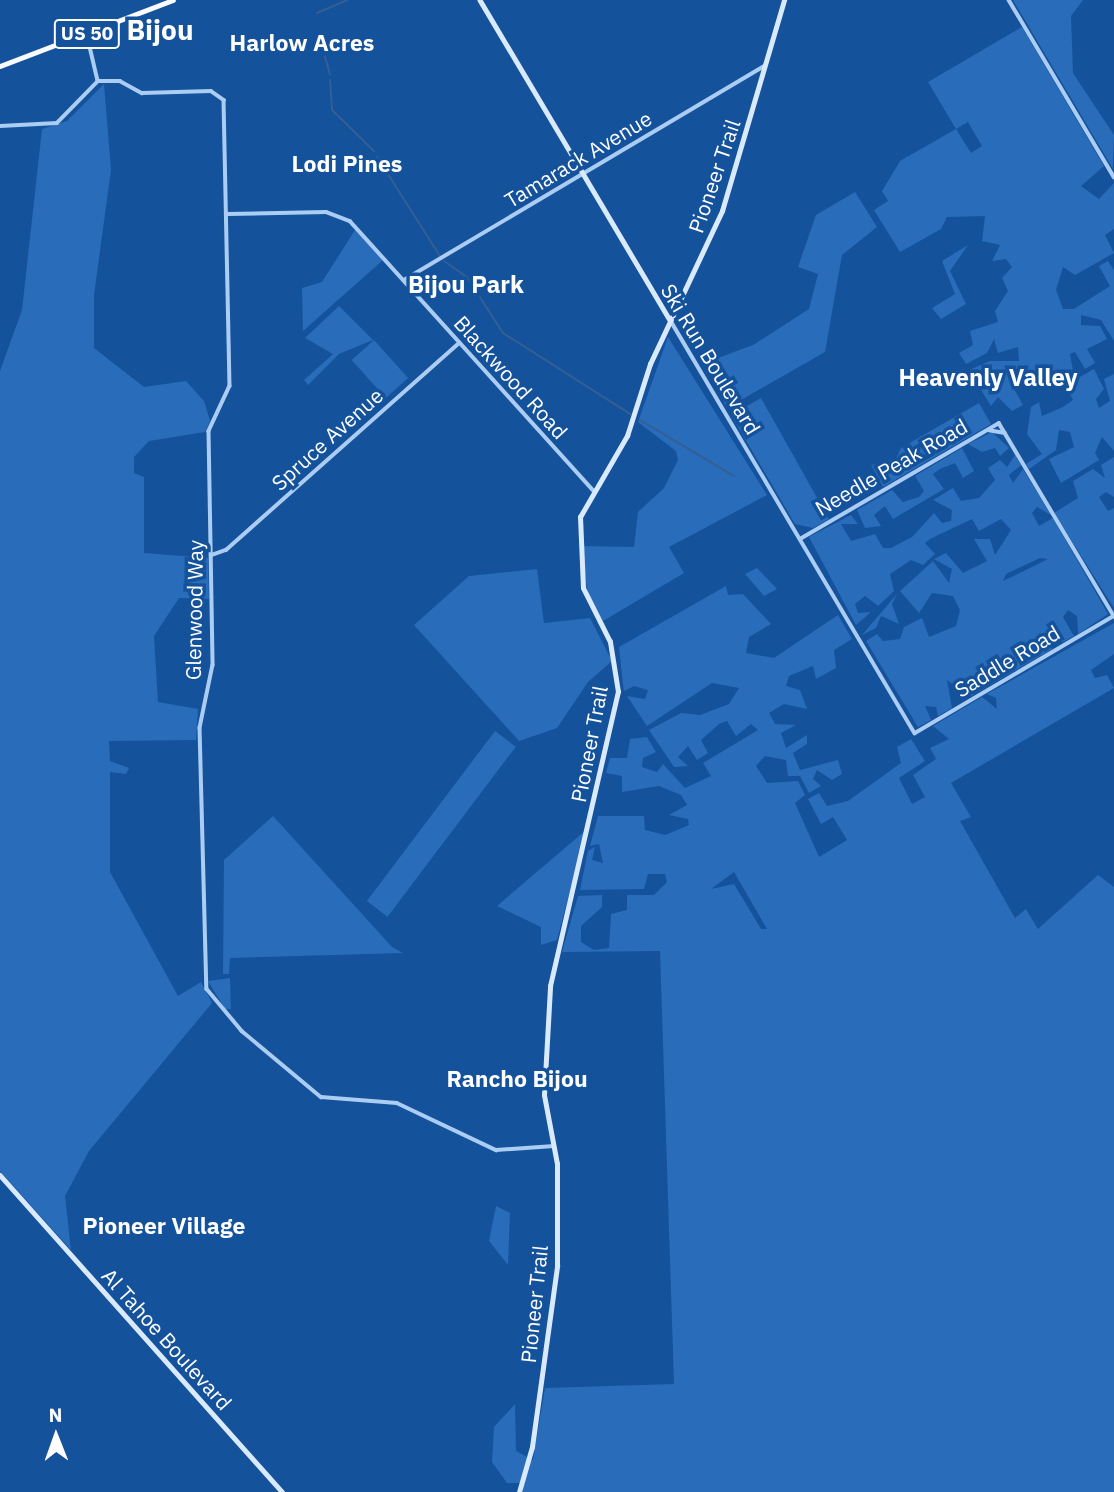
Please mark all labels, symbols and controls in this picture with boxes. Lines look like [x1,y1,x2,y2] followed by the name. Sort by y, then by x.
[126,13,194,47] district label: Bijou
[54,18,120,50] road number: US 50
[230,28,374,56] district label: Harlow Acres
[500,105,656,213] street label: Tamarack Avenue
[683,116,745,236] street label: Pioneer Trail
[292,149,402,177] district label: Lodi Pines
[408,271,524,299] district label: Bijou Park
[656,279,766,439] street label: Ski Run Boulevard
[449,310,573,444] street label: Blackwood Road
[898,364,1078,392] district label: Heavenly Valley
[266,382,388,496] street label: Spruce Avenue
[810,413,972,521] street label: Needle Peak Road
[180,540,208,680] street label: Glenwood Way
[950,620,1064,702] street label: Saddle Road
[565,684,613,804] street label: Pioneer Trail
[446,1064,588,1092] district label: Rancho Bijou
[83,1211,245,1239] district label: Pioneer Village
[515,1244,553,1364] street label: Pioneer Trail
[97,1263,237,1415] street label: Al Tahoe Boulevard
[21,1401,91,1471] north arrow
[49,1403,63,1427] text: N

